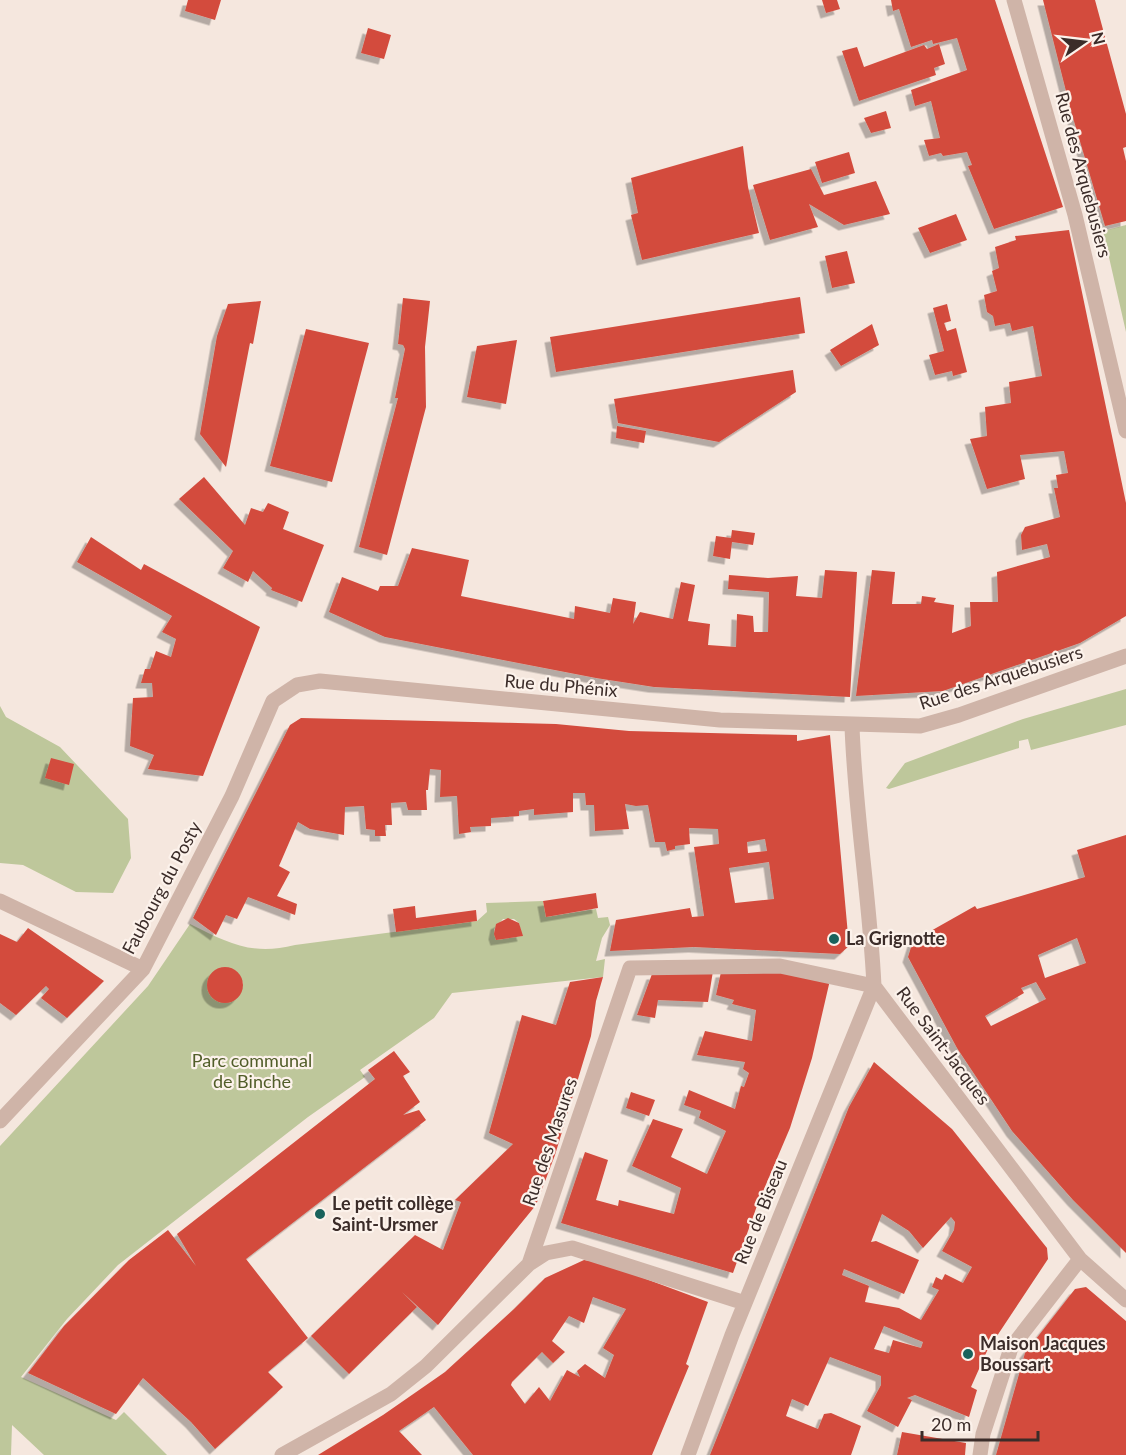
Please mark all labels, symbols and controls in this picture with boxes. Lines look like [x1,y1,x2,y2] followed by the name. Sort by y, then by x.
[1054,12,1114,72] north arrow
[1088,30,1110,47] text: N
[1051,90,1117,260] street label: Rue des Arquebusiers
[916,640,1085,714] street label: Rue des Arquebusiers
[504,669,619,701] street label: Rue du Phénix
[117,817,206,958] street label: Faubourg du Posty
[846,927,945,949] place label: La Grignotte
[827,932,841,946] marker: La Grignotte
[892,982,995,1109] street label: Rue Saint-Jacques
[192,1049,312,1092] park label: Parc communal de Binche
[517,1075,581,1208] street label: Rue des Masures
[729,1156,791,1267] street label: Rue de Biseau
[332,1192,454,1235] place label: Le petit collège Saint-Ursmer
[313,1207,327,1221] marker: Le petit collège Saint-Ursmer
[980,1332,1106,1375] place label: Maison Jacques Boussart
[961,1347,975,1361] marker: Maison Jacques Boussart
[922,1404,1038,1442] scale bar
[931,1413,971,1435] text: 20 m

